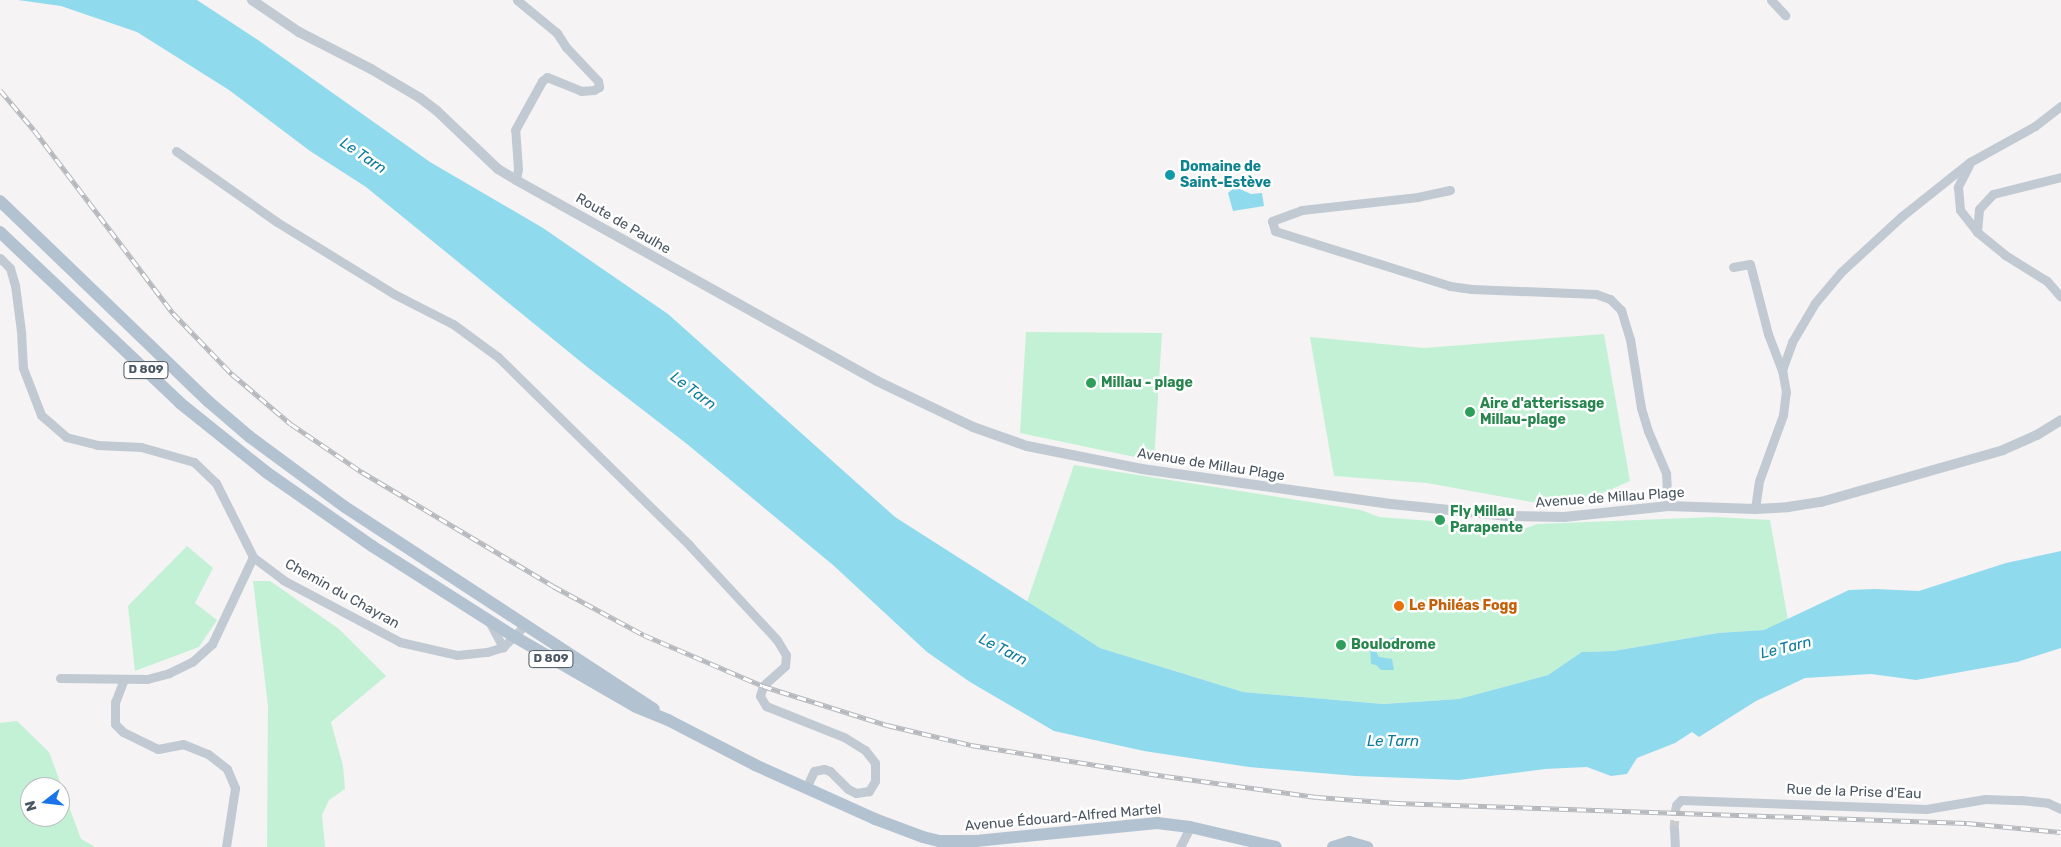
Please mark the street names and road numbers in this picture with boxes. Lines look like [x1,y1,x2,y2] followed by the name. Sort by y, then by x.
[573,190,673,258] street label: Route de Paulhe
[122,360,170,380] road number: D 809
[1136,445,1286,485] street label: Avenue de Millau Plage
[1535,484,1685,512] street label: Avenue de Millau Plage
[282,556,402,632] street label: Chemin du Chayran
[527,650,575,669] road number: D 809
[1786,781,1922,803] street label: Rue de la Prise d'Eau
[964,801,1162,835] street label: Avenue Édouard-Alfred Martel

